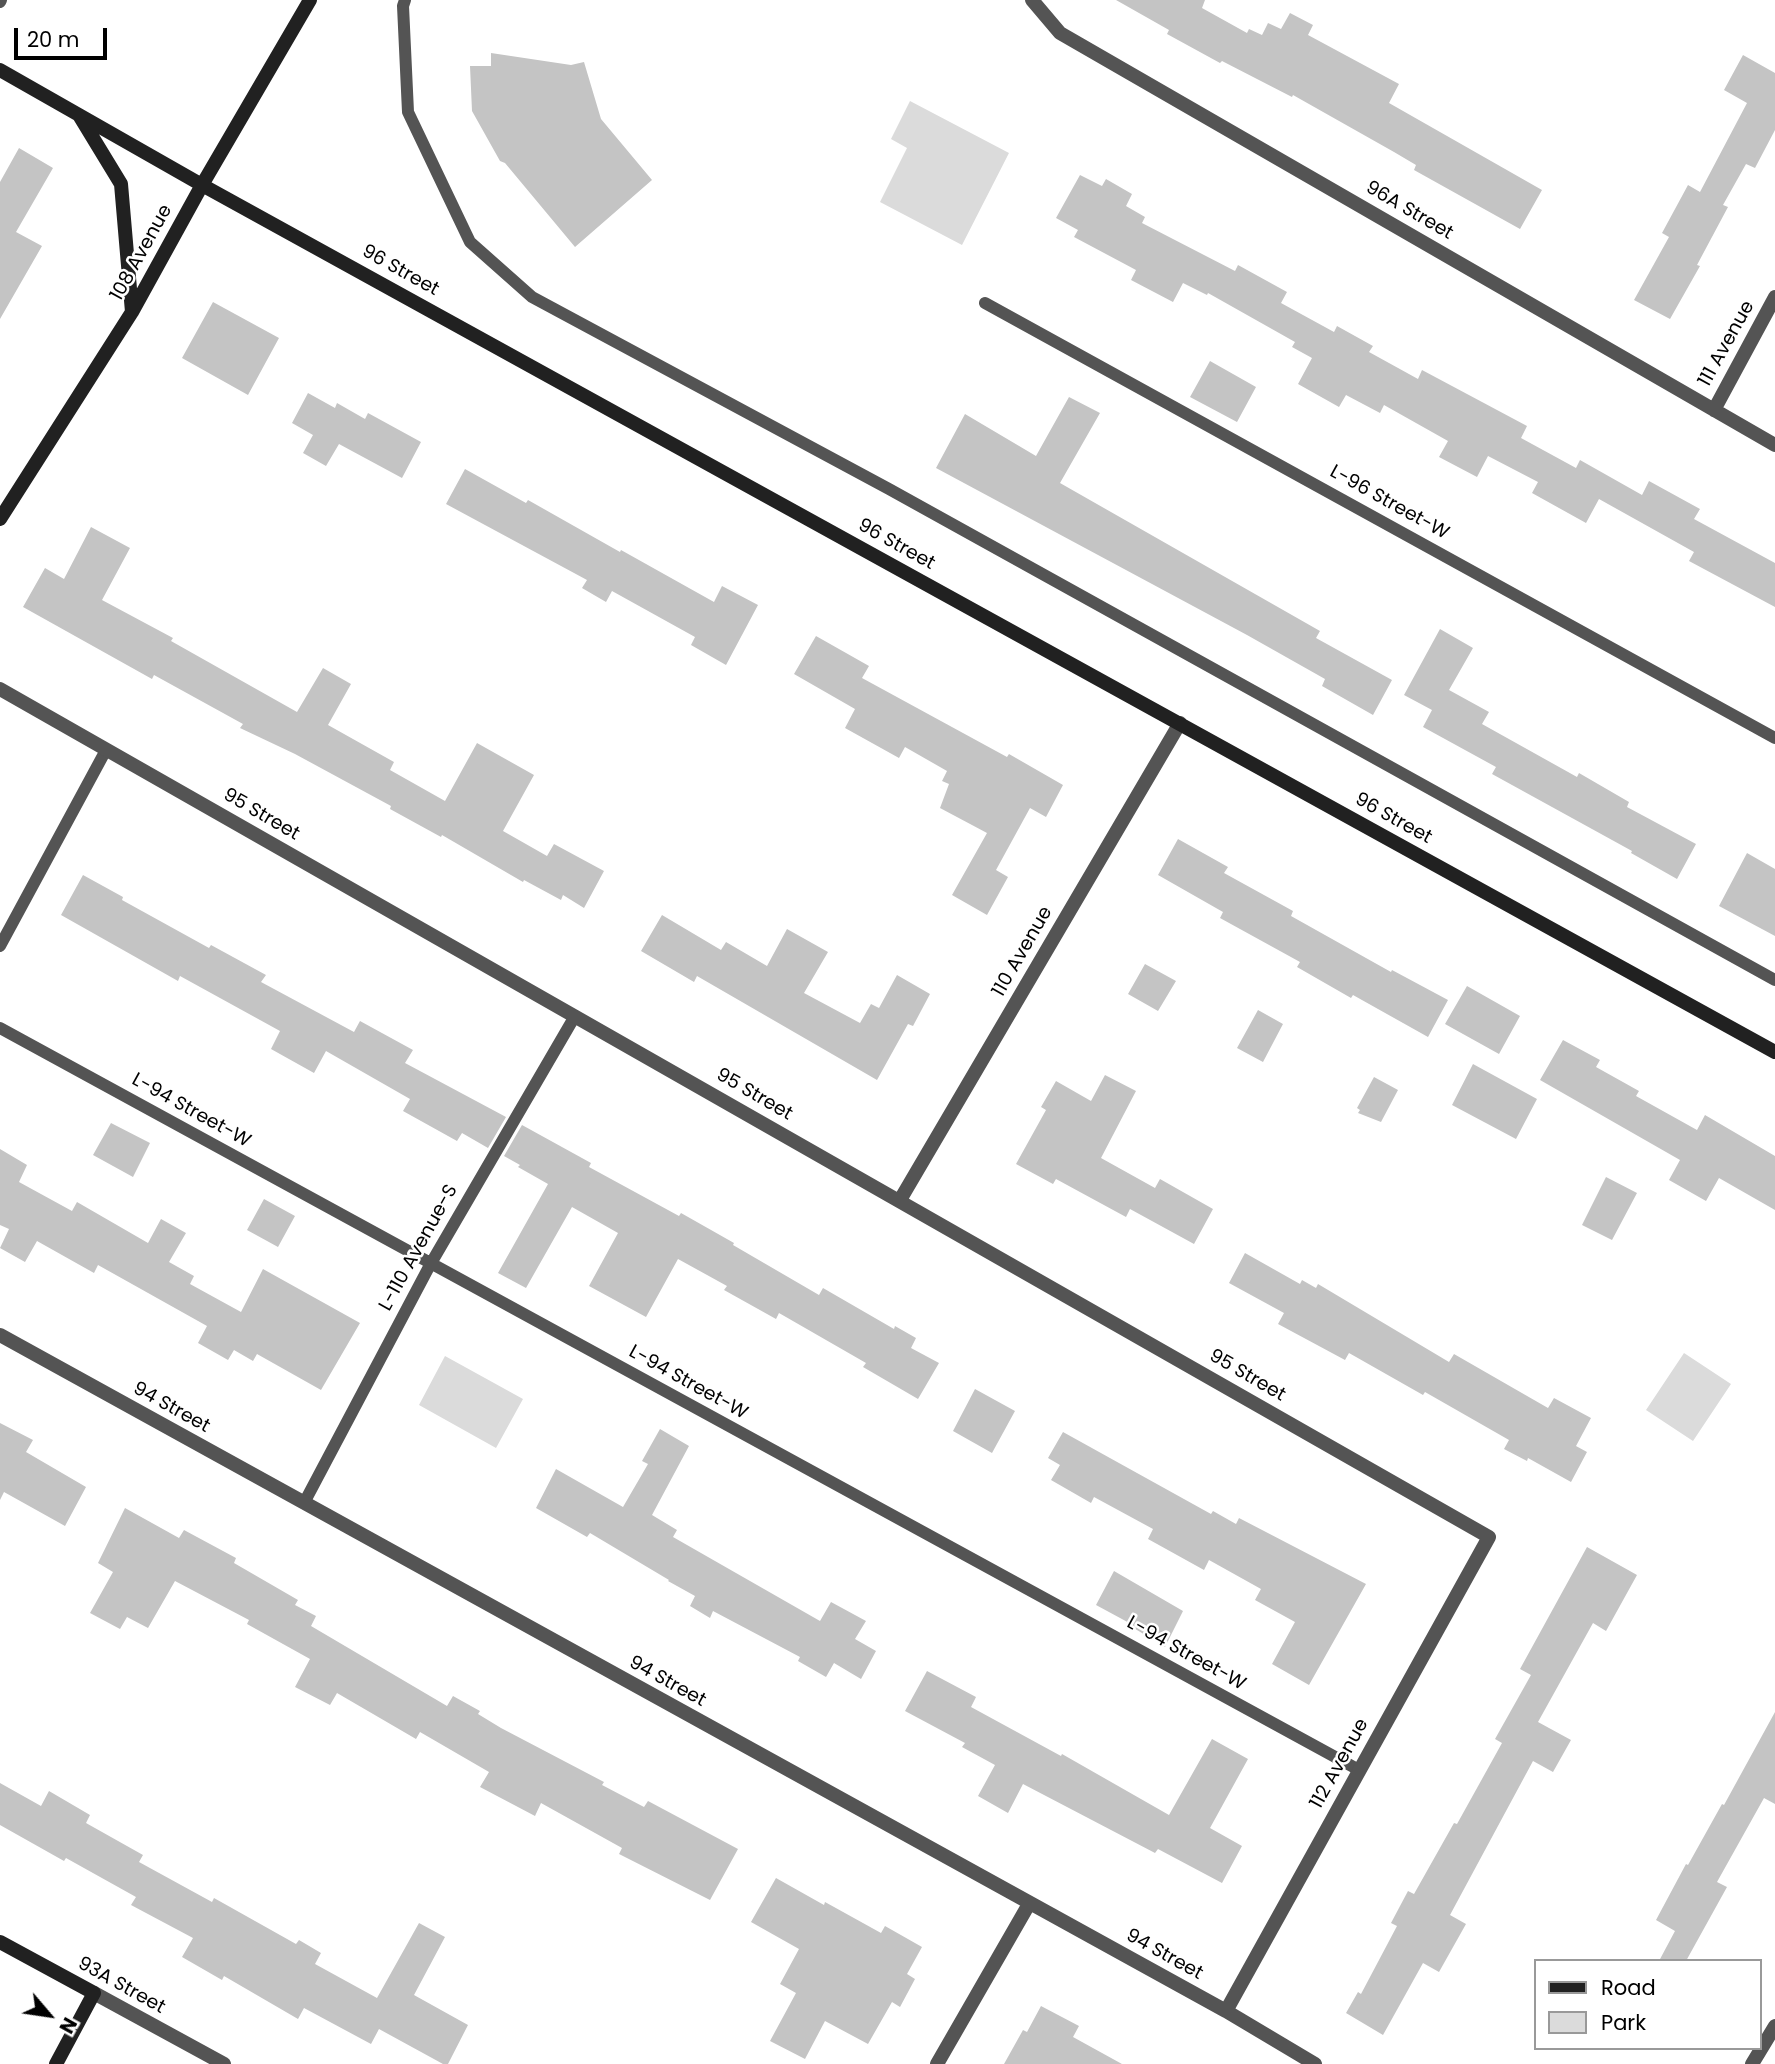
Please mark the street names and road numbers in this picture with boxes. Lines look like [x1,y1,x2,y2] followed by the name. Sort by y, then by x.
[1361,177,1457,245] street label: 96A Street
[106,201,178,305] street label: 108 Avenue
[357,240,443,302] street label: 96 Street
[1694,297,1760,391] street label: 111 Avenue
[1326,461,1452,545] street label: L-96 Street-W
[853,514,939,576] street label: 96 Street
[219,784,303,846] street label: 95 Street
[1350,788,1436,850] street label: 96 Street
[988,903,1058,1001] street label: 110 Avenue
[712,1064,796,1126] street label: 95 Street
[128,1069,254,1153] street label: L-94 Street-W
[375,1181,463,1315] street label: L-110 Avenue-S
[625,1341,751,1425] street label: L-94 Street-W
[1205,1345,1289,1407] street label: 95 Street
[128,1378,214,1438] street label: 94 Street
[1123,1612,1249,1696] street label: L-94 Street-W
[624,1652,710,1712] street label: 94 Street
[1306,1715,1374,1813] street label: 112 Avenue
[1121,1925,1207,1985] street label: 94 Street
[73,1953,169,2019] street label: 93A Street

